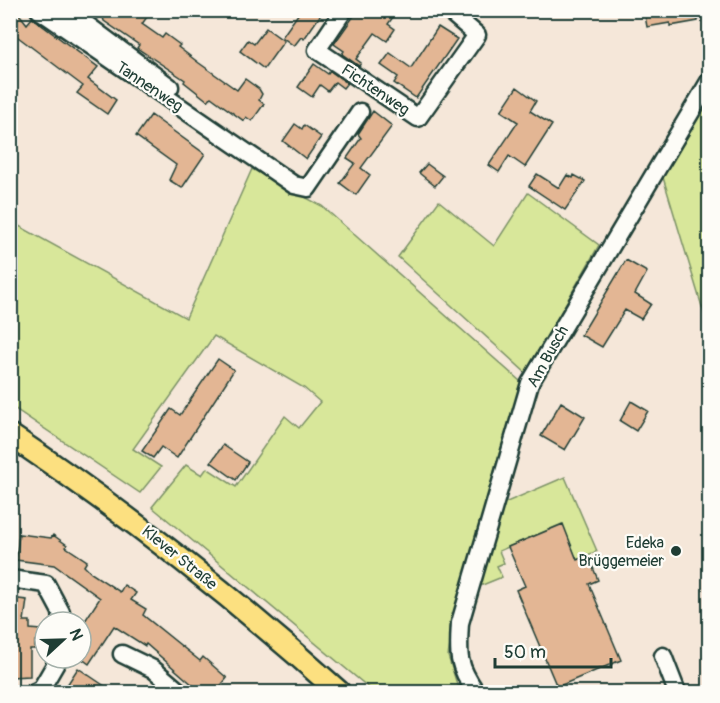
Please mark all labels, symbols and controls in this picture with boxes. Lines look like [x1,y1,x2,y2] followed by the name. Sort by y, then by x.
[112,57,187,116] street label: Tannenweg
[338,60,413,120] street label: Fichtenweg
[523,322,573,391] street label: Am Busch
[138,521,221,594] street label: Klever Straße
[579,533,664,571] place label: Edeka Brüggemeier
[669,544,683,558] marker: Edeka Brüggemeier
[33,610,93,670] north arrow
[65,626,87,644] text: N
[495,631,610,669] scale bar
[504,641,546,664] text: 50 m

